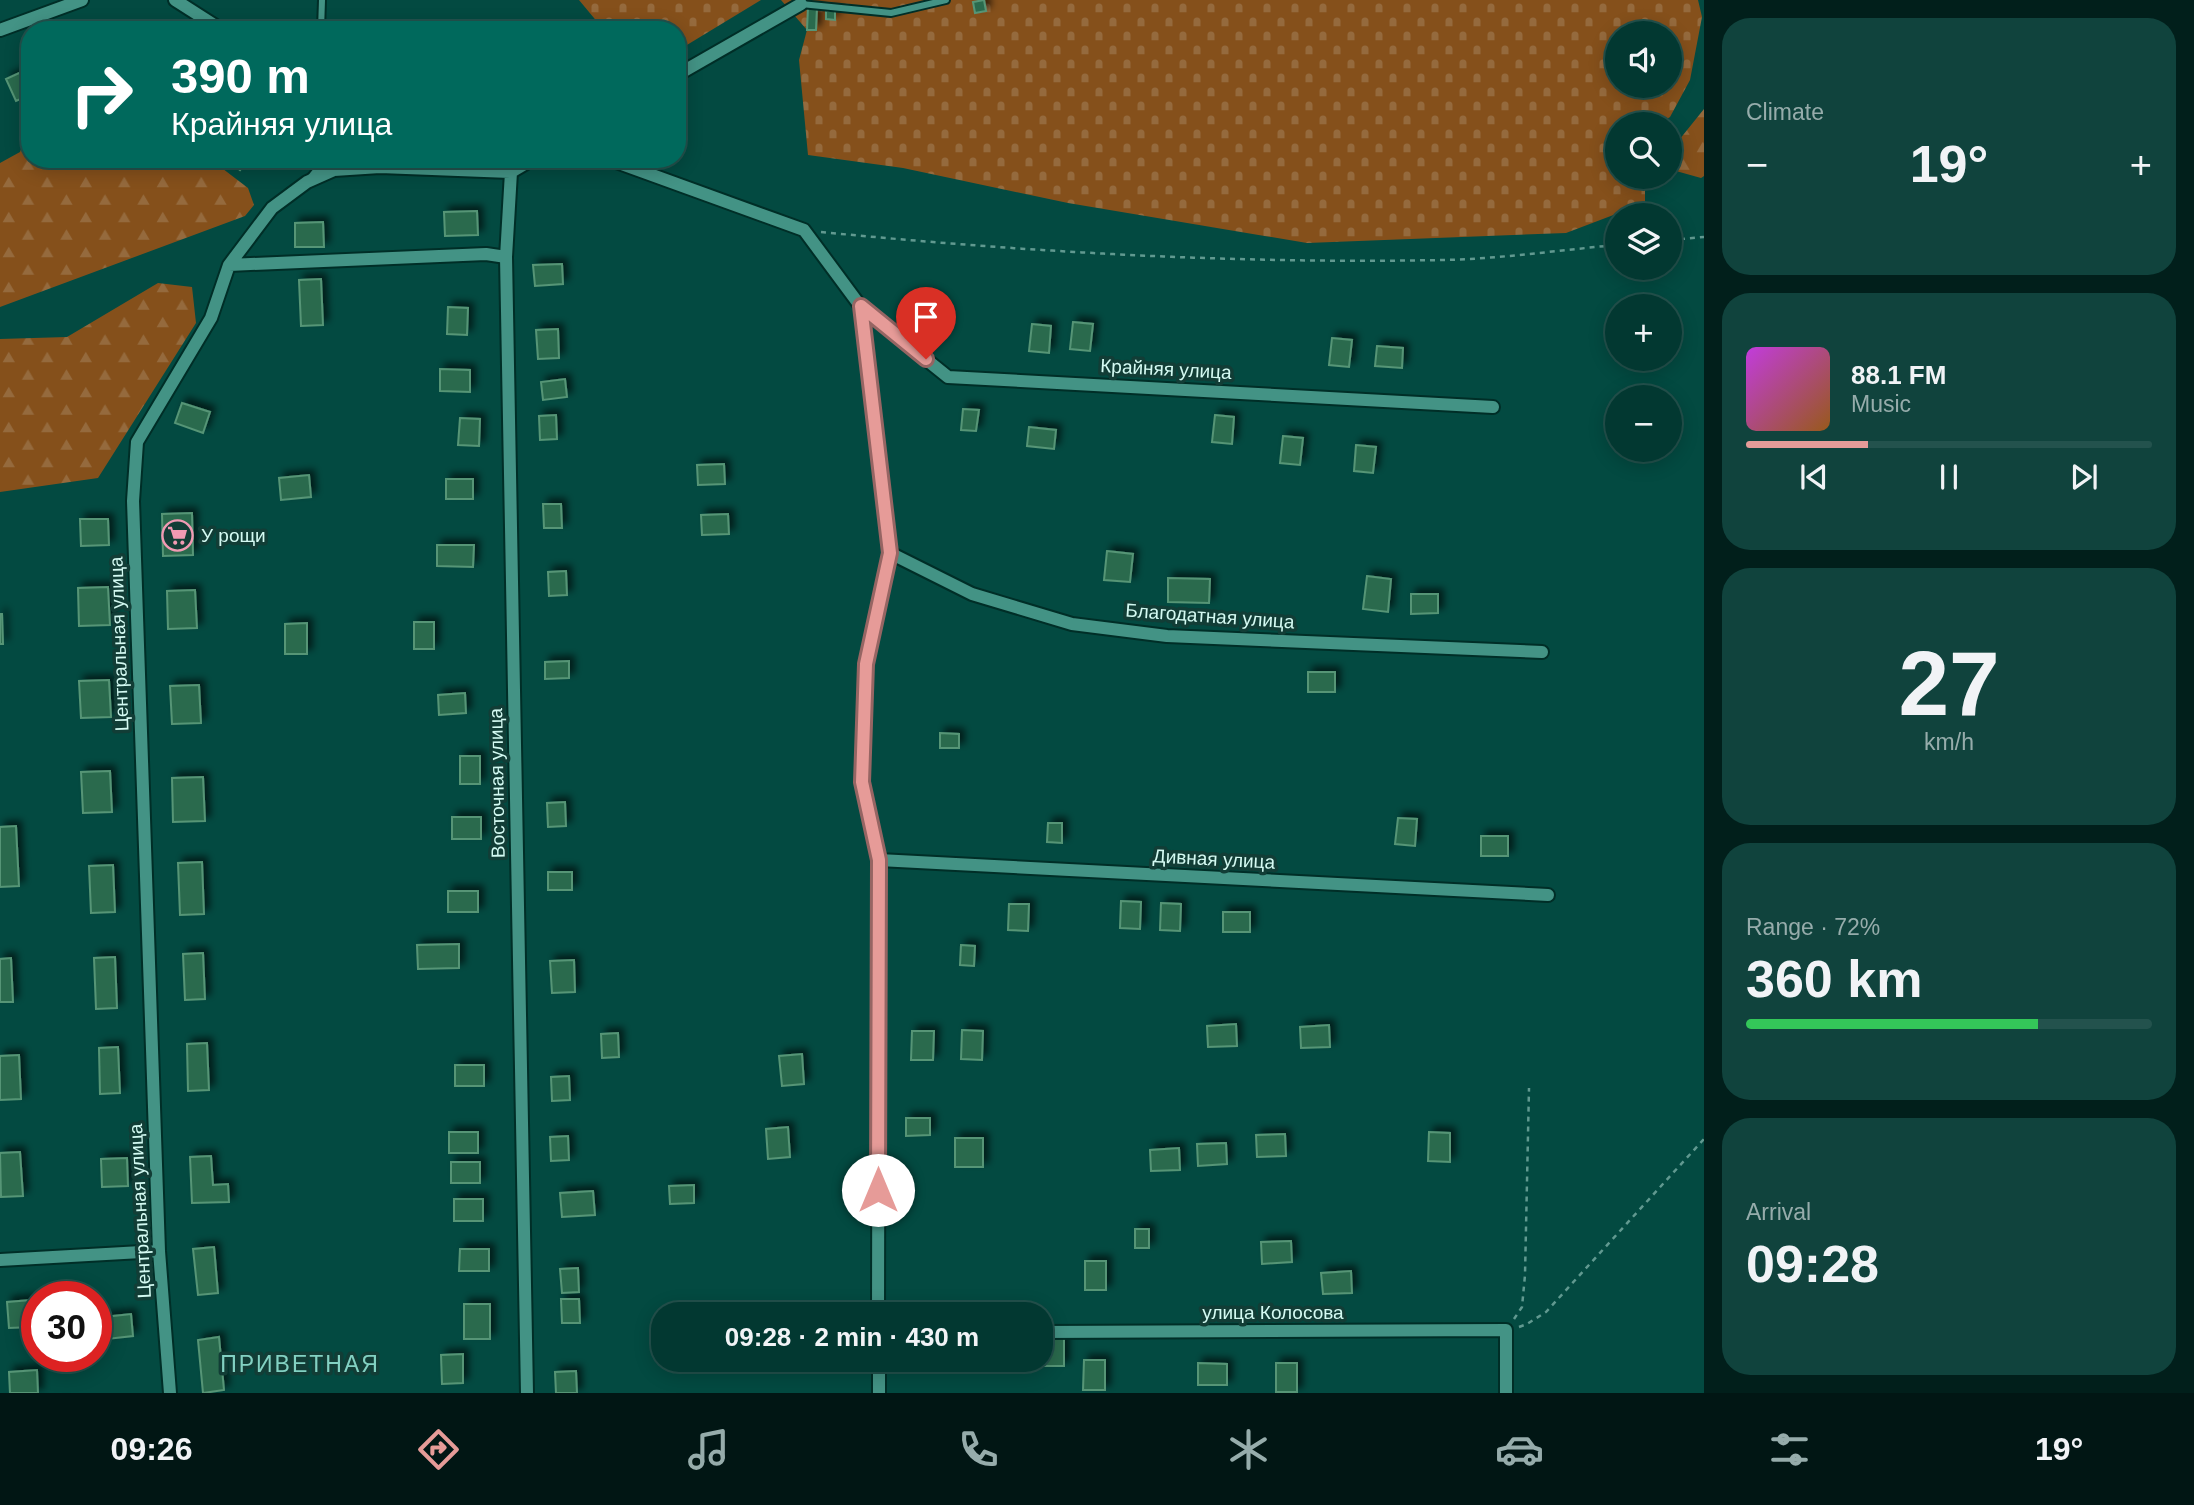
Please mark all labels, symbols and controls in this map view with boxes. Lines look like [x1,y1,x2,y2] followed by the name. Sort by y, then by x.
[1605,21,1682,462] map controls
[1605,21,1682,98] button: sound
[56,49,147,140] icon: right
[171,49,310,103] text: 390 m
[1746,99,1824,125] text: Climate
[171,106,392,142] text: Крайняя улица
[1605,112,1682,189] button: search
[1910,135,1988,193] text: 19°
[1746,144,1768,186] text: −
[2130,144,2152,186] text: +
[1605,203,1682,280] button: layers
[896,287,956,359] pin
[1605,294,1682,371] button: +
[907,298,945,336] icon: arrive
[1100,355,1233,383] street label: Крайняя улица
[1851,360,1946,390] text: 88.1 FM
[1605,385,1682,462] button: −
[1851,391,1911,417] text: Music
[1795,458,1833,496] icon: previous
[1930,458,1968,496] icon: pause
[2065,458,2103,496] icon: next
[161,518,195,552] supermarket icon: У рощи
[201,525,266,546] place label: У рощи
[105,556,133,732] street label: Центральная улица
[1125,600,1296,632] street label: Благодатная улица
[1898,633,2000,734] text: 27
[485,707,509,858] street label: Восточная улица
[1924,729,1974,755] text: km/h
[1152,845,1276,873] street label: Дивная улица
[1746,914,1880,940] text: Range · 72%
[1746,950,1922,1008] text: 360 km
[125,1123,155,1299] street label: Центральная улица
[841,1153,915,1227] position arrow
[1746,1199,1811,1225] text: Arrival
[1746,1235,1879,1293] text: 09:28
[21,1281,112,1372] speed limit sign: 30
[1202,1302,1344,1323] street label: улица Колосова
[725,1322,979,1352] text: 09:28 · 2 min · 430 m
[220,1351,380,1377] district label: ПРИВЕТНАЯ
[414,1425,463,1474] icon: directions
[684,1425,733,1474] icon: music
[954,1425,1003,1474] icon: phone
[1224,1425,1273,1474] icon: climate
[1495,1425,1544,1474] icon: car
[1765,1425,1814,1474] icon: filters
[111,1431,192,1467] text: 09:26
[2035,1431,2083,1467] text: 19°

